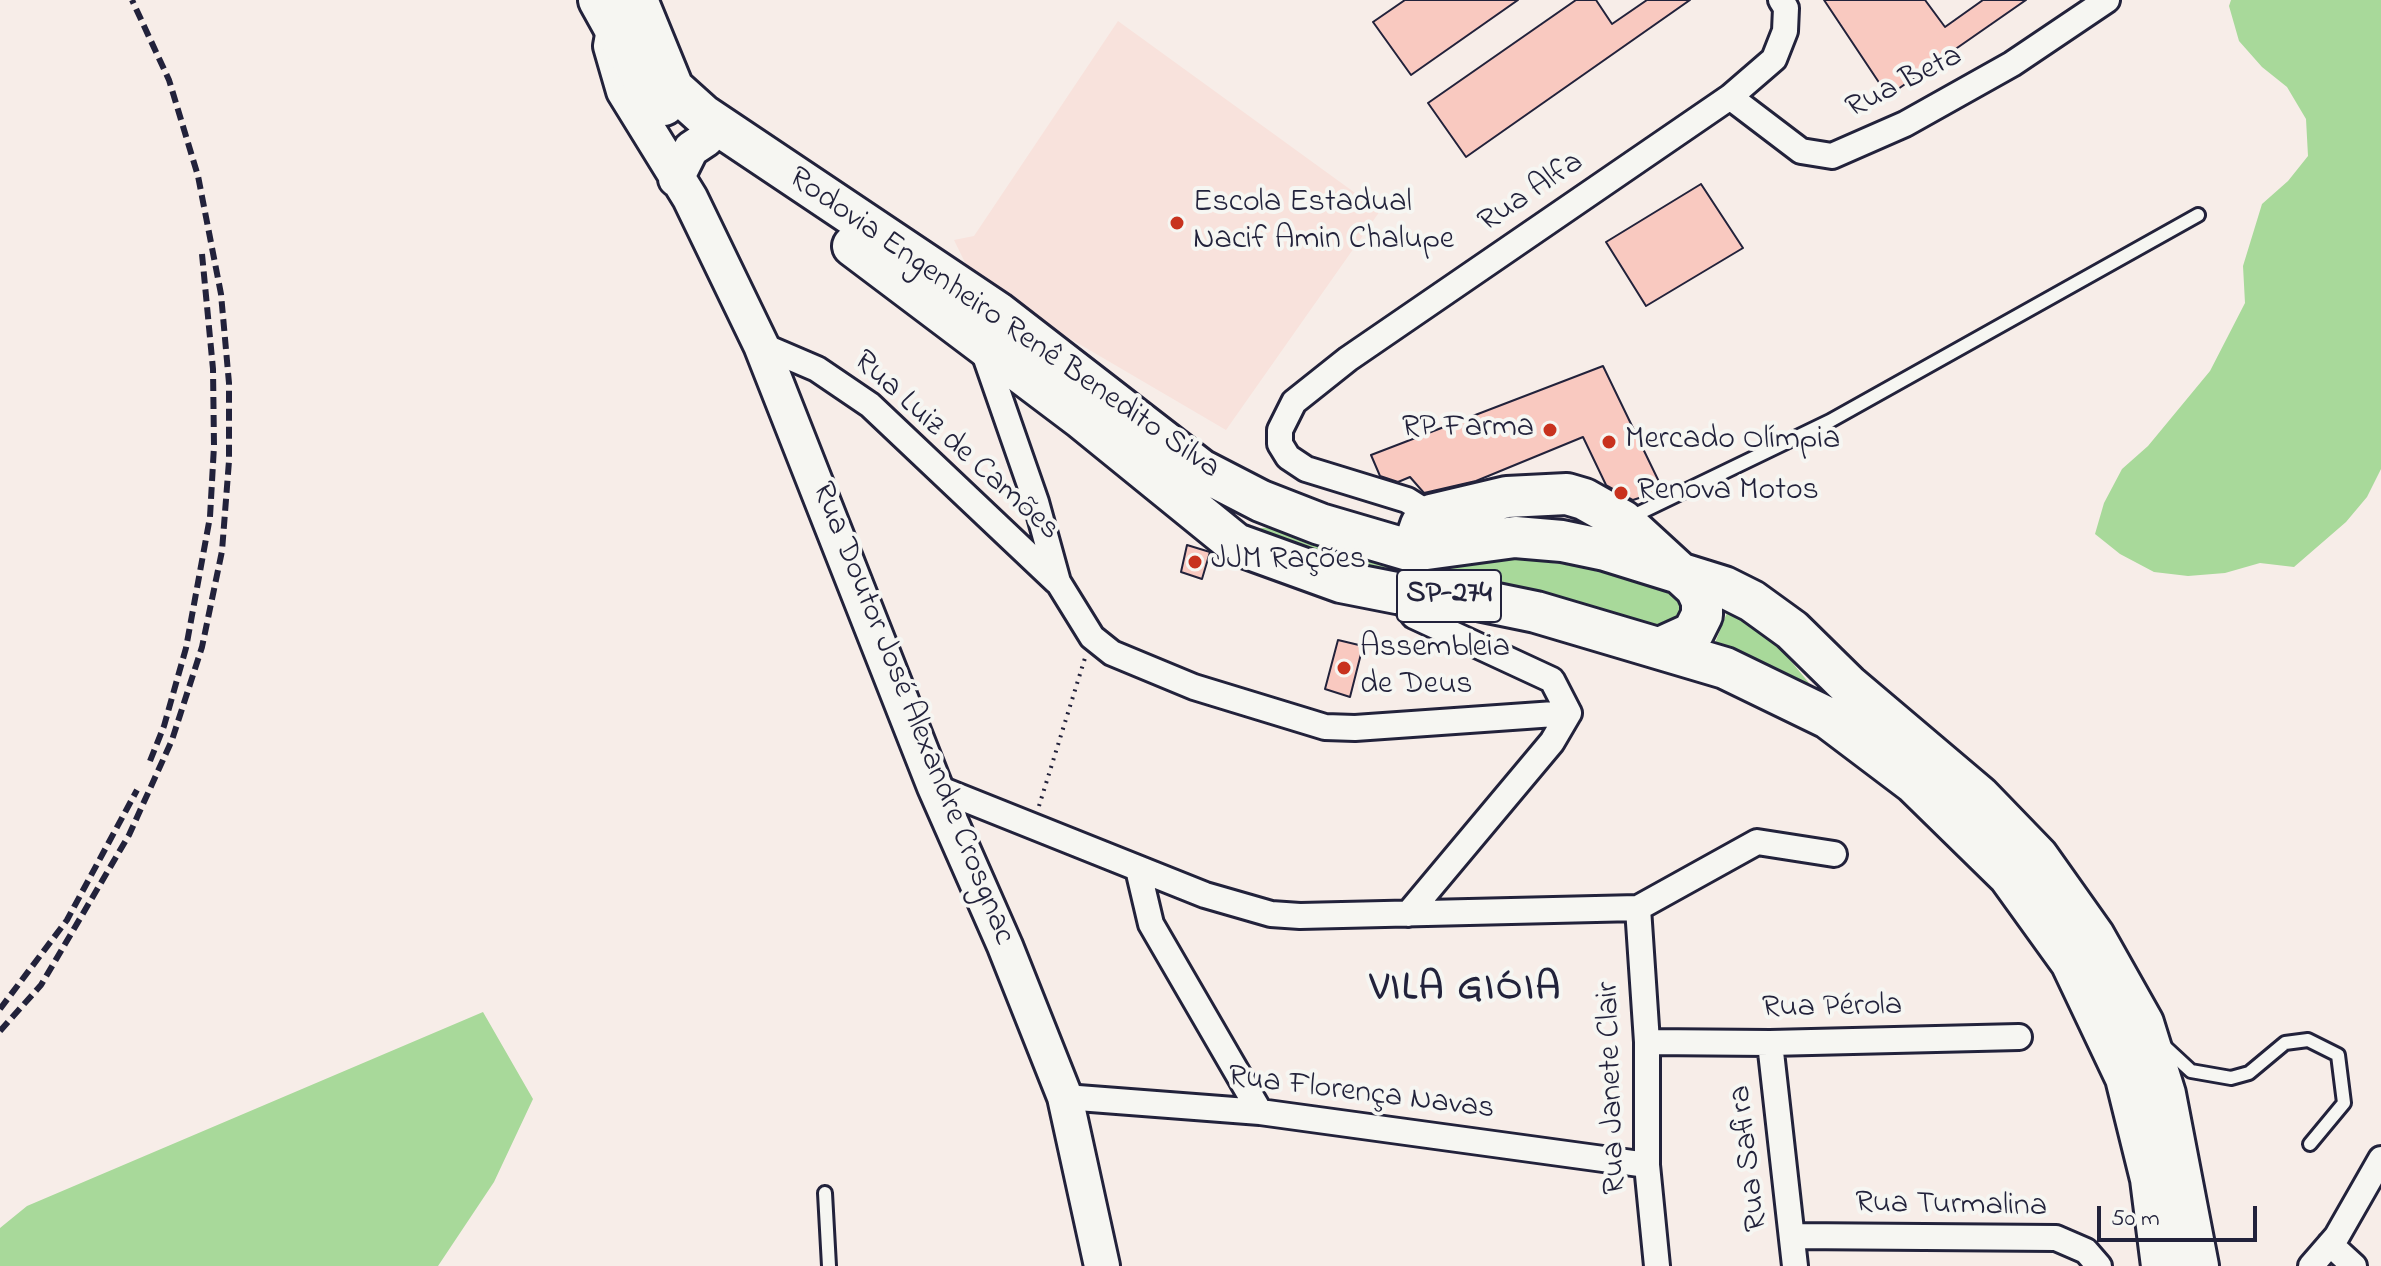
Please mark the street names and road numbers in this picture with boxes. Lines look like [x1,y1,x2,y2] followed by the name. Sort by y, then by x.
[1841,38,1969,130] street label: Rua Beta
[1472,145,1592,243] street label: Rua Alfa
[780,161,1226,489] street label: Rodovia Engenheiro Renê Benedito Silva
[843,344,1067,550] street label: Rua Luiz de Camões
[801,477,1021,951] street label: Rua Doutor José Alexandre Crosgnac
[1397,570,1501,622] road number: SP-274
[1591,981,1637,1195] street label: Rua Janete Clair
[1761,989,1903,1029] street label: Rua Pérola
[1226,1060,1496,1130] street label: Rua Florença Navas
[1723,1083,1779,1233] street label: Rua Safira
[1855,1186,2047,1228] street label: Rua Turmalina

